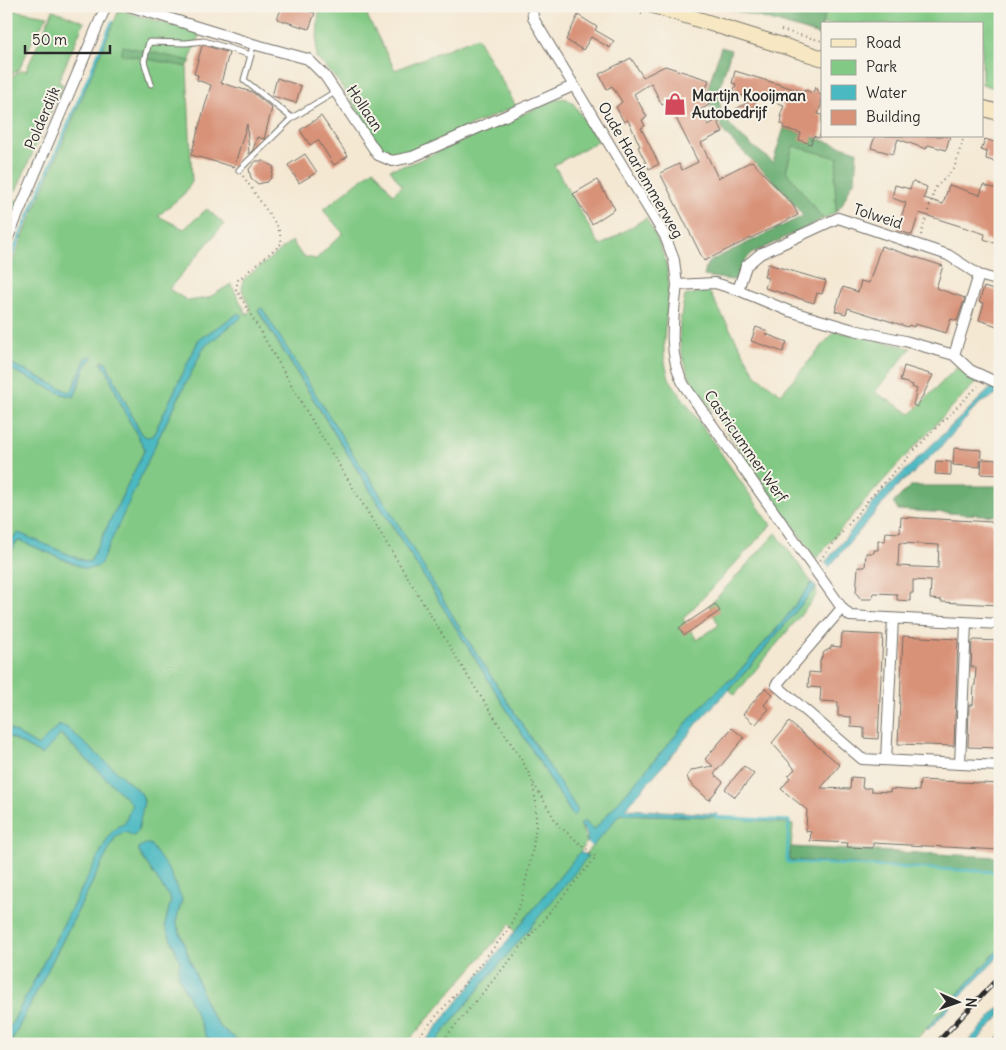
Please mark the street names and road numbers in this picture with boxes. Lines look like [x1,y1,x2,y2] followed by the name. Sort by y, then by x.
[343,81,387,135] street label: Hollaan
[20,83,64,152] street label: Polderdijk
[594,98,688,242] street label: Oude Haarlemmerweg
[851,199,905,233] street label: Tolweid
[700,386,792,507] street label: Castricummer Werf

